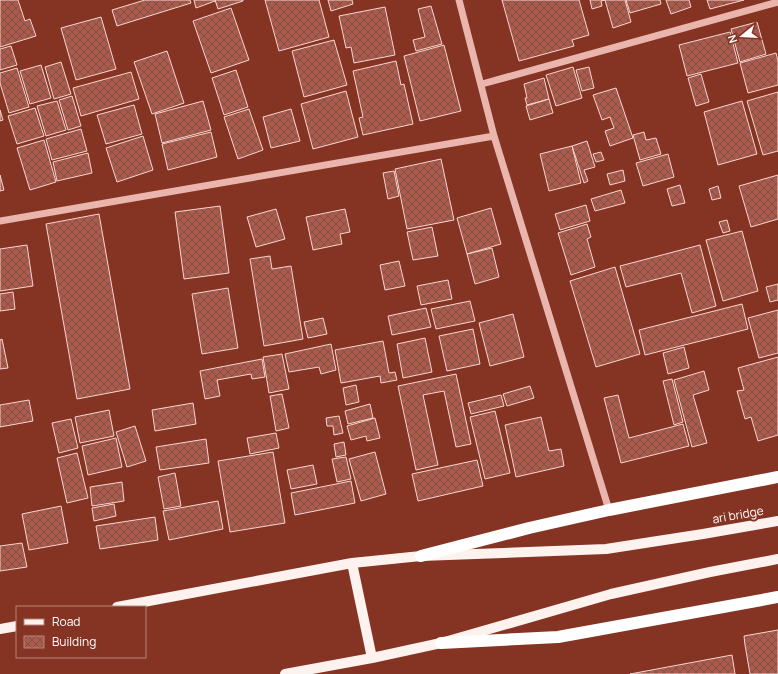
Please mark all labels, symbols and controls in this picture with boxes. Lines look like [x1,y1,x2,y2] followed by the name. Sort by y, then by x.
[722,16,762,56] north arrow
[724,33,740,45] text: N
[711,502,765,527] street label: ari bridge
[16,606,146,658] legend
[52,613,80,630] text: Road
[52,633,96,650] text: Building

